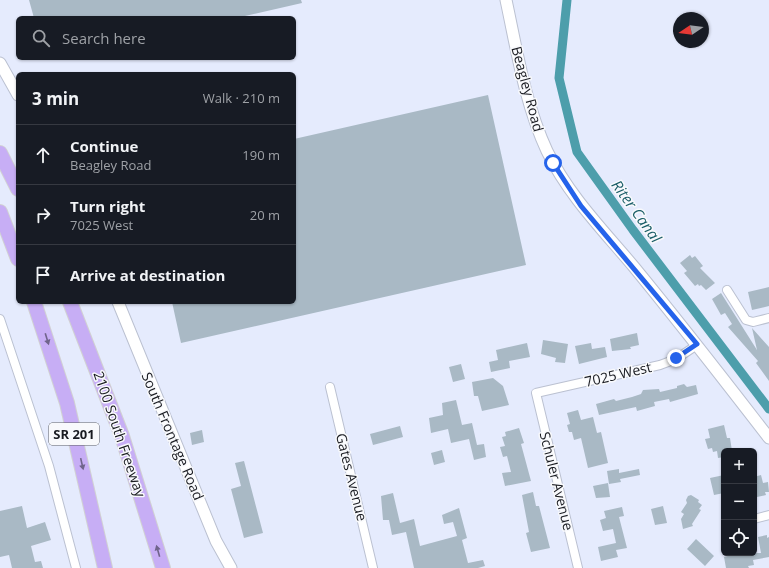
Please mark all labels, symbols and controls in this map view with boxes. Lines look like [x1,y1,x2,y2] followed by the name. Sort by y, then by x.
[673,12,709,48] north arrow
[16,16,296,60] search box
[30,27,52,49] icon: search
[62,28,146,48] text: Search here
[507,44,549,134] street label: Beagley Road
[32,87,79,110] text: 3 min
[203,89,280,107] text: Walk · 210 m
[70,136,138,156] text: Continue
[32,144,54,166] icon: ahead
[242,146,280,164] text: 190 m
[544,154,562,172] route start
[70,156,151,174] text: Beagley Road
[608,176,667,247] water label: Riter Canal
[70,196,145,216] text: Turn right
[32,204,54,226] icon: right
[250,206,280,224] text: 20 m
[70,216,133,234] text: 7025 West
[32,264,54,286] icon: arrive
[70,265,225,285] text: Arrive at destination
[44,333,50,345] one-way arrow
[667,349,685,367] route end
[583,357,653,391] street label: 7025 West
[90,369,151,500] street label: 2100 South Freeway
[137,369,209,503] street label: South Frontage Road
[49,423,99,445] road number: SR 201
[536,430,578,532] street label: Schuler Avenue
[332,431,372,523] street label: Gates Avenue
[721,448,757,556] map controls
[721,448,757,484] button: +
[79,458,85,470] one-way arrow
[721,484,757,520] button: −
[721,520,757,556] button: locate
[155,545,161,557] one-way arrow

